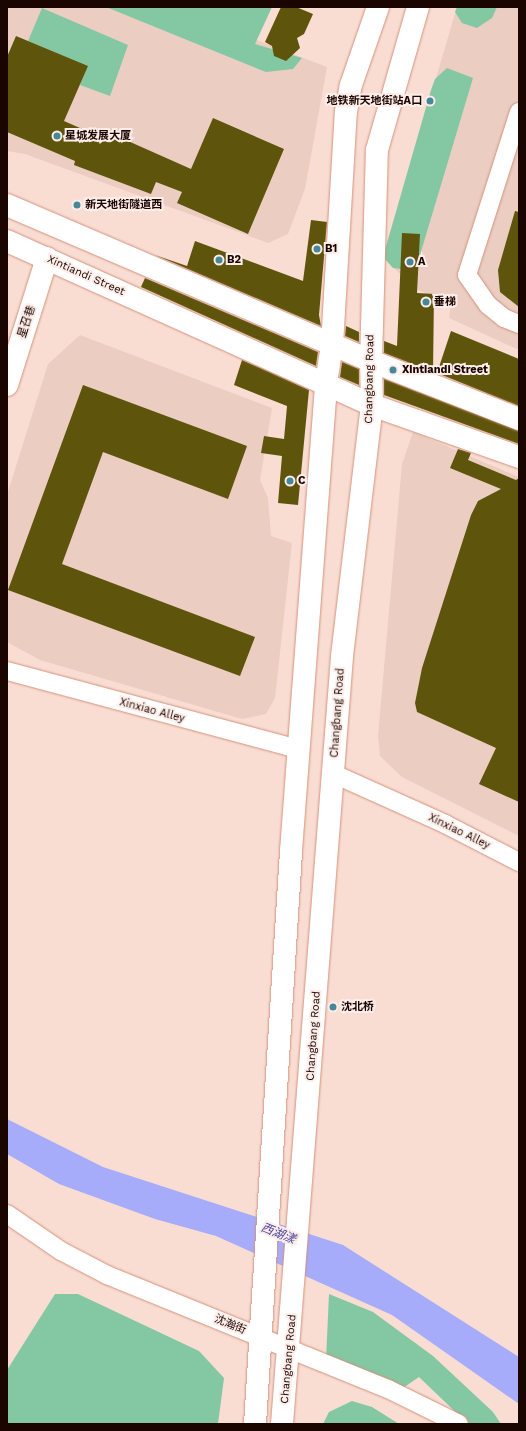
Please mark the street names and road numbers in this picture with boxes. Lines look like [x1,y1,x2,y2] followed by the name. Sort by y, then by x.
[45,253,127,299] street label: Xintiandi Street
[16,304,38,340] street label: 星召巷
[363,334,377,424] street label: Changbang Road
[328,668,348,758] street label: Changbang Road
[118,696,186,726] street label: Xinxiao Alley
[426,811,492,853] street label: Xinxiao Alley
[304,991,324,1081] street label: Changbang Road
[212,1313,248,1337] street label: 沈瀚街
[279,1314,299,1404] street label: Changbang Road

